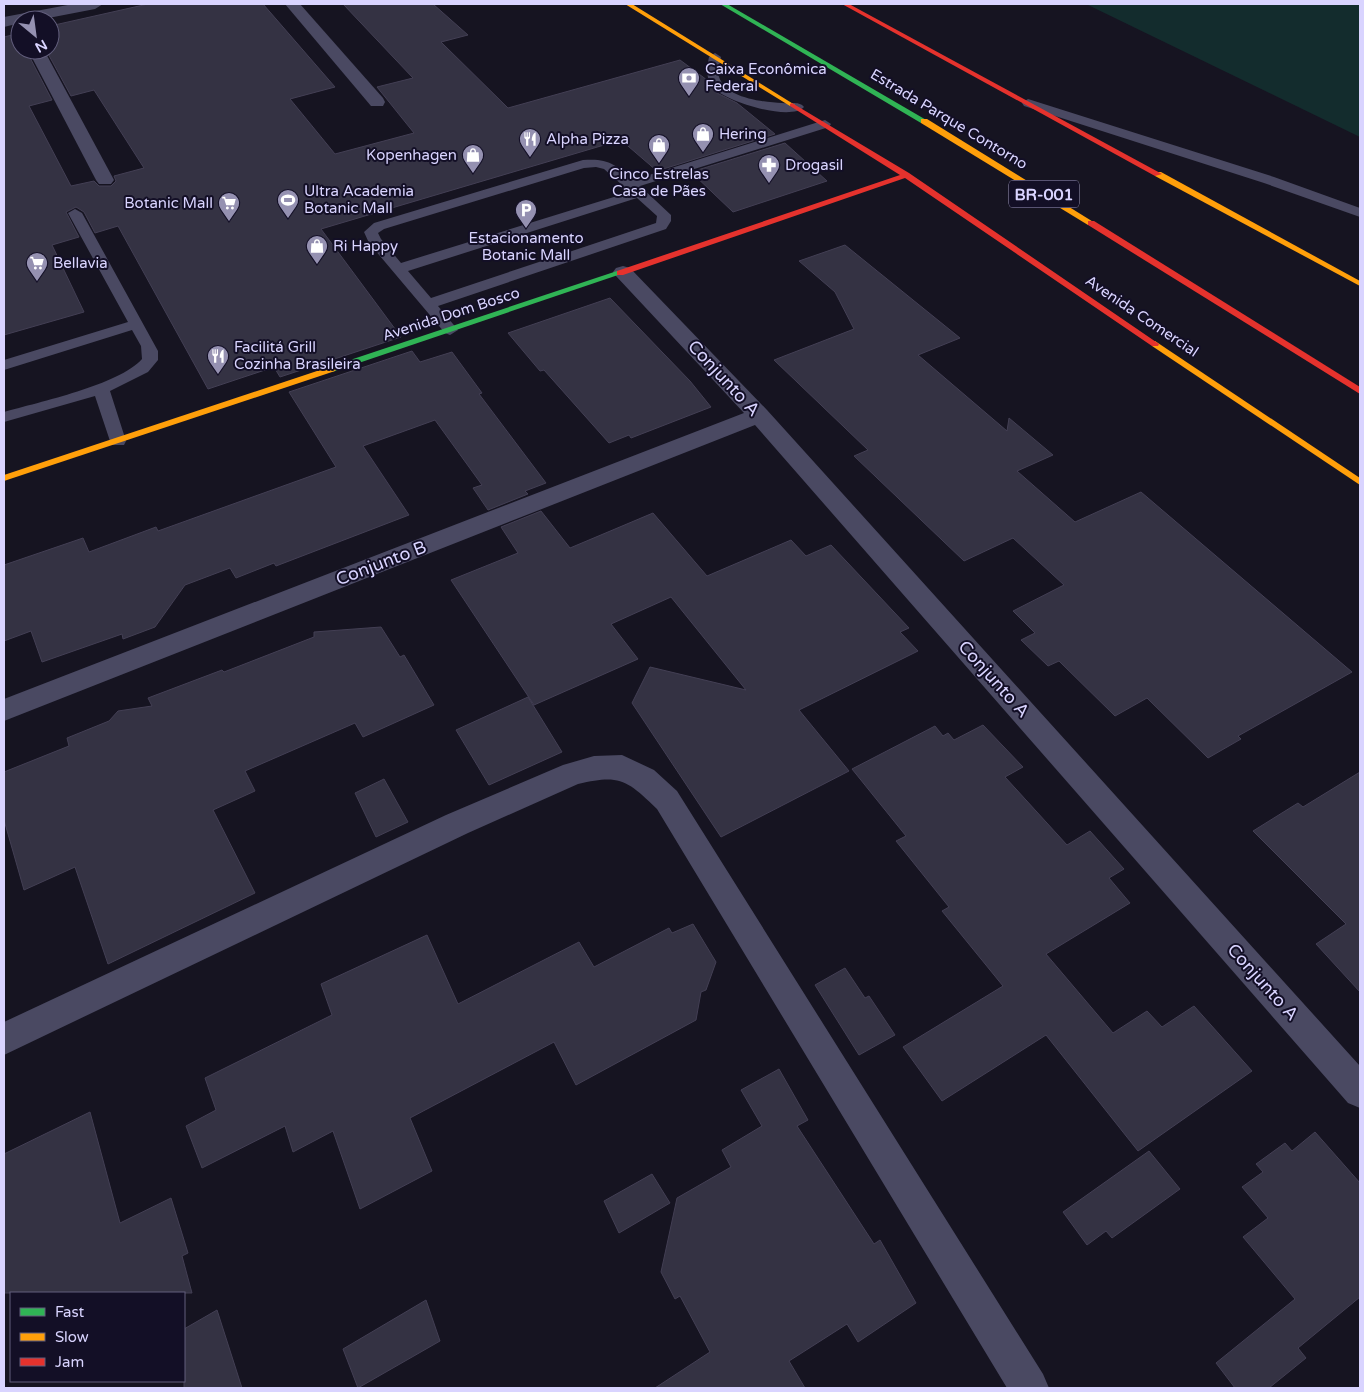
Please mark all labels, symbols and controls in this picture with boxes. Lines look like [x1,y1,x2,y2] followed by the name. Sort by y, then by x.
[10,10,60,60] north arrow
[32,36,50,56] text: N
[705,60,827,95] place label: Caixa Econômica Federal
[867,65,1031,173] street label: Estrada Parque Contorno
[677,66,701,97] bank icon: Caixa Econômica Federal
[691,122,715,153] shop icon: Hering
[719,125,767,143] place label: Hering
[518,127,542,158] restaurant icon: Alpha Pizza
[546,130,629,148] place label: Alpha Pizza
[647,133,671,164] shop icon: Cinco Estrelas Casa de Pães
[461,143,485,174] shop icon: Kopenhagen
[366,146,457,164] place label: Kopenhagen
[757,153,781,184] pharmacy icon: Drogasil
[785,156,843,174] place label: Drogasil
[609,165,709,200] place label: Cinco Estrelas Casa de Pães
[1009,180,1079,208] road number: BR-001
[304,182,414,217] place label: Ultra Academia Botanic Mall
[276,188,300,219] sports icon: Ultra Academia Botanic Mall
[217,191,241,222] supermarket icon: Botanic Mall
[124,194,213,212] place label: Botanic Mall
[514,198,538,229] parking icon: Estacionamento Botanic Mall
[468,229,584,264] place label: Estacionamento Botanic Mall
[305,234,329,265] shop icon: Ri Happy
[333,237,398,255] place label: Ri Happy
[25,251,49,282] supermarket icon: Bellavia
[53,254,108,272] place label: Bellavia
[1082,271,1202,361] street label: Avenida Comercial
[380,283,522,345] street label: Avenida Dom Bosco
[683,335,765,421] street label: Conjunto A
[234,338,361,373] place label: Facilitá Grill Cozinha Brasileira
[206,344,230,375] restaurant icon: Facilitá Grill Cozinha Brasileira
[333,536,429,590] street label: Conjunto B
[954,636,1034,722] street label: Conjunto A
[1223,939,1303,1025] street label: Conjunto A
[10,1292,185,1382] legend
[55,1303,85,1321] text: Fast
[55,1328,89,1346] text: Slow
[55,1353,84,1371] text: Jam

